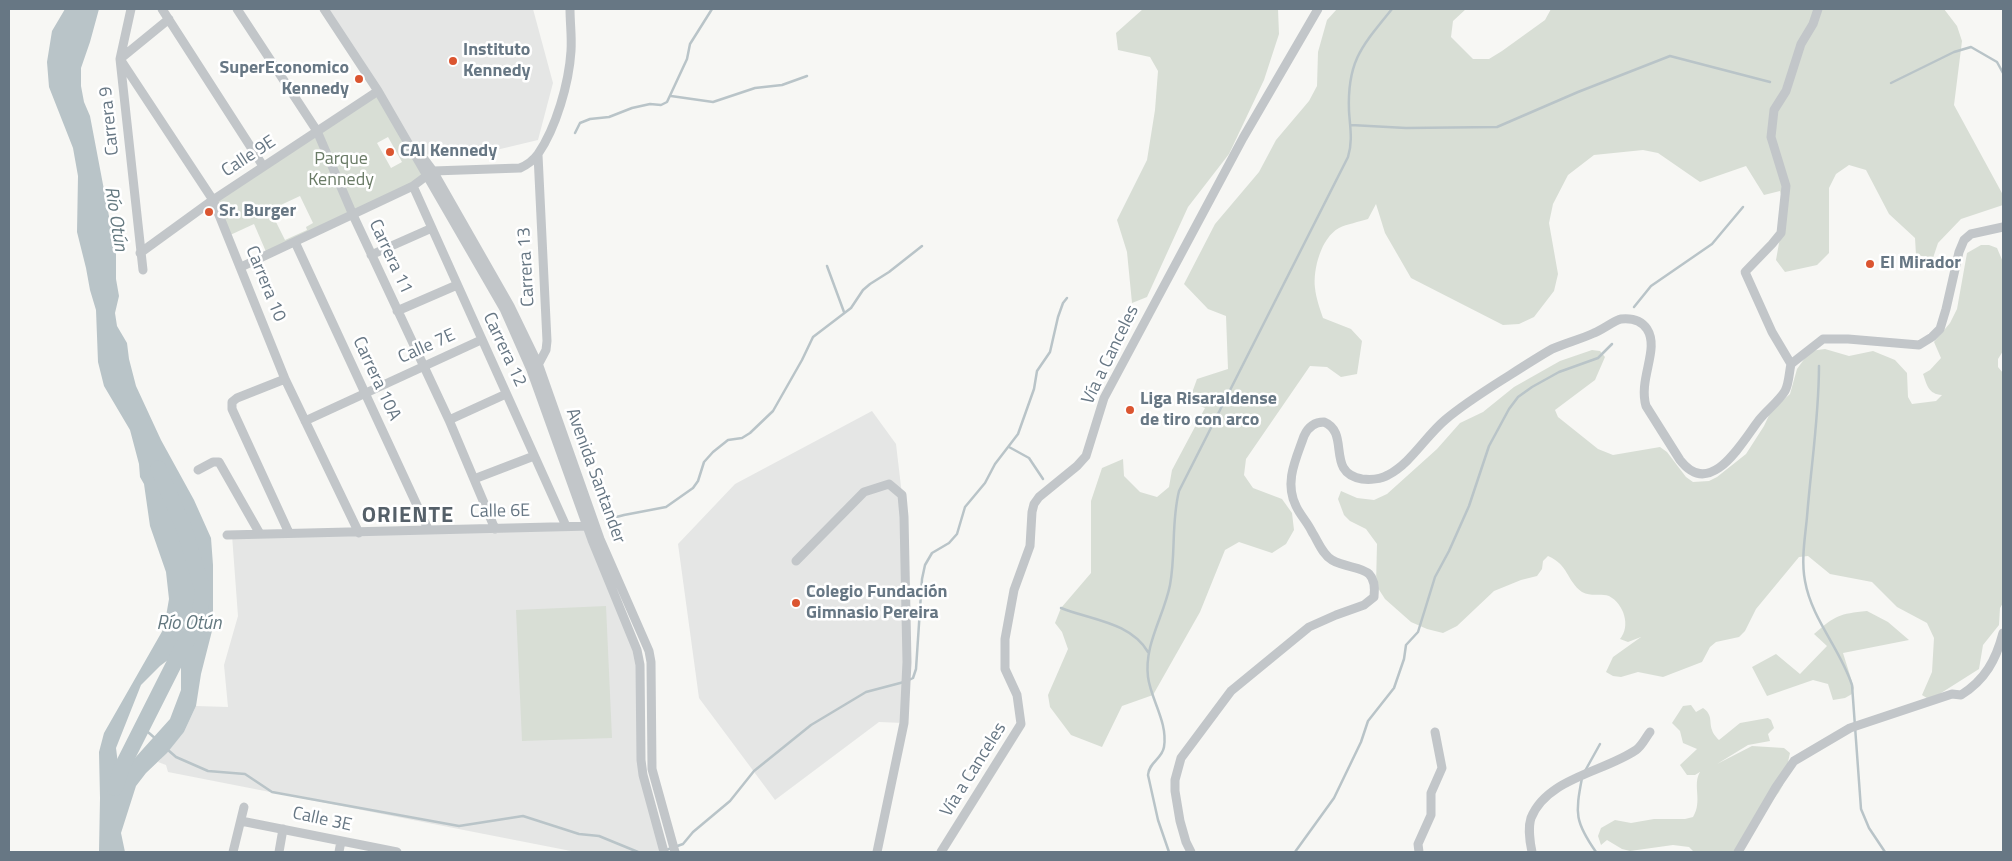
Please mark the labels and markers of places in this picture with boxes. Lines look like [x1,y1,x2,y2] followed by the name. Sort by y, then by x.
[463,40,531,82] place label: Instituto Kennedy
[447,55,459,67] marker: Instituto Kennedy
[219,58,349,100] place label: SuperEconomico Kennedy
[353,73,365,85] marker: SuperEconomico Kennedy
[400,141,497,163] place label: CAI Kennedy
[384,146,396,158] marker: CAI Kennedy
[219,201,296,223] place label: Sr. Burger
[203,206,215,218] marker: Sr. Burger
[1880,253,1961,275] place label: El Mirador
[1864,258,1876,270] marker: El Mirador
[1140,389,1277,432] place label: Liga Risaraldense de tiro con arco
[1124,404,1136,416] marker: Liga Risaraldense de tiro con arco
[806,582,948,624] place label: Colegio Fundación Gimnasio Pereira
[790,597,802,609] marker: Colegio Fundación Gimnasio Pereira

